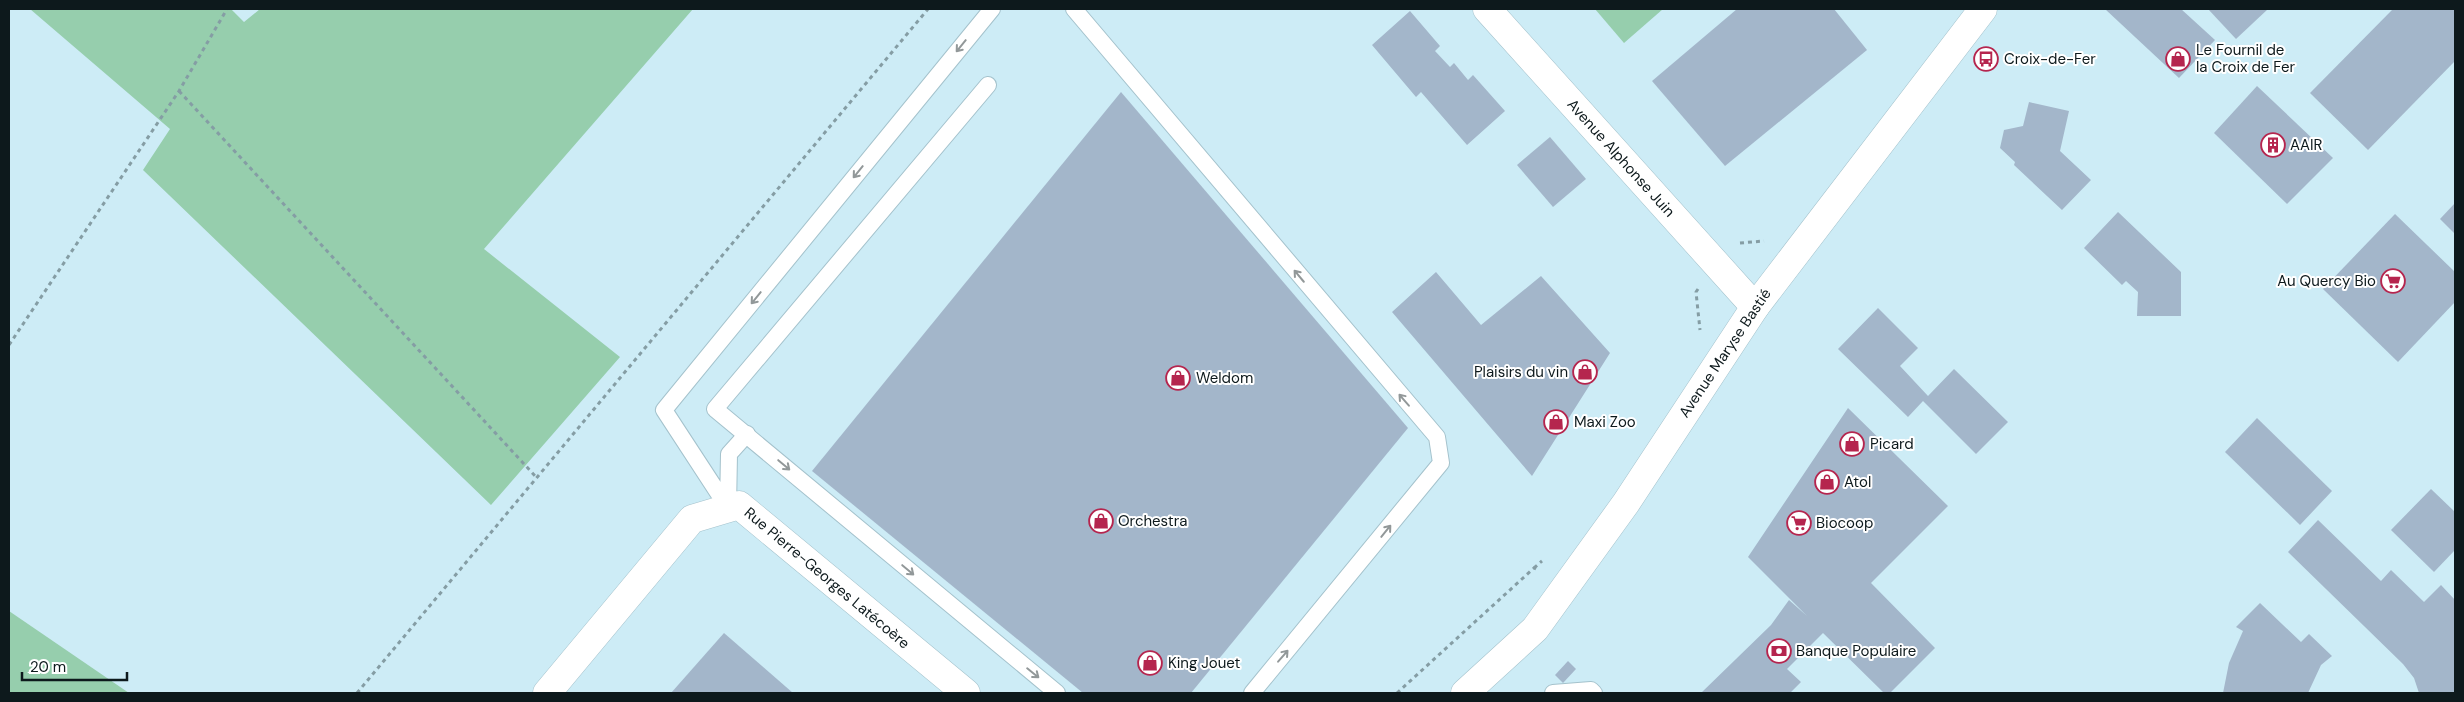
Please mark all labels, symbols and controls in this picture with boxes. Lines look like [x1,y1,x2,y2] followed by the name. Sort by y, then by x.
[956,40,967,53] one-way arrow
[2196,40,2296,77] place label: Le Fournil de la Croix de Fer
[1973,46,1999,72] bus stop icon: Croix-de-Fer
[2165,46,2191,72] shop icon: Le Fournil de la Croix de Fer
[2004,49,2096,69] place label: Croix-de-Fer
[1563,95,1679,221] street label: Avenue Alphonse Juin
[2260,132,2286,158] building icon: AAIR
[2290,135,2322,155] place label: AAIR
[853,166,864,179] one-way arrow
[2380,268,2406,294] supermarket icon: Au Quercy Bio
[1294,270,1305,283] one-way arrow
[2277,271,2376,291] place label: Au Quercy Bio
[1674,285,1776,421] street label: Avenue Maryse Bastié
[750,291,761,304] one-way arrow
[1572,359,1598,385] shop icon: Plaisirs du vin
[1474,362,1568,382] place label: Plaisirs du vin
[1165,365,1191,391] shop icon: Weldom
[1196,368,1253,388] place label: Weldom
[1399,393,1410,406] one-way arrow
[1543,409,1569,435] shop icon: Maxi Zoo
[1574,412,1636,432] place label: Maxi Zoo
[1839,431,1865,457] shop icon: Picard
[1870,434,1914,454] place label: Picard
[777,459,790,470] one-way arrow
[1814,469,1840,495] shop icon: Atol
[1844,472,1871,492] place label: Atol
[740,503,914,653] street label: Rue Pierre-Georges Latécoère
[1088,508,1114,534] shop icon: Orchestra
[1786,510,1812,536] supermarket icon: Biocoop
[1118,511,1187,531] place label: Orchestra
[1816,513,1873,533] place label: Biocoop
[1381,524,1392,537] one-way arrow
[902,564,915,575] one-way arrow
[1766,638,1792,664] bank icon: Banque Populaire
[1796,641,1916,661] place label: Banque Populaire
[22,650,128,682] scale bar
[1137,650,1163,676] shop icon: King Jouet
[1278,650,1289,663] one-way arrow
[1168,653,1241,673] place label: King Jouet
[30,657,66,677] text: 20 m
[1027,668,1040,679] one-way arrow

